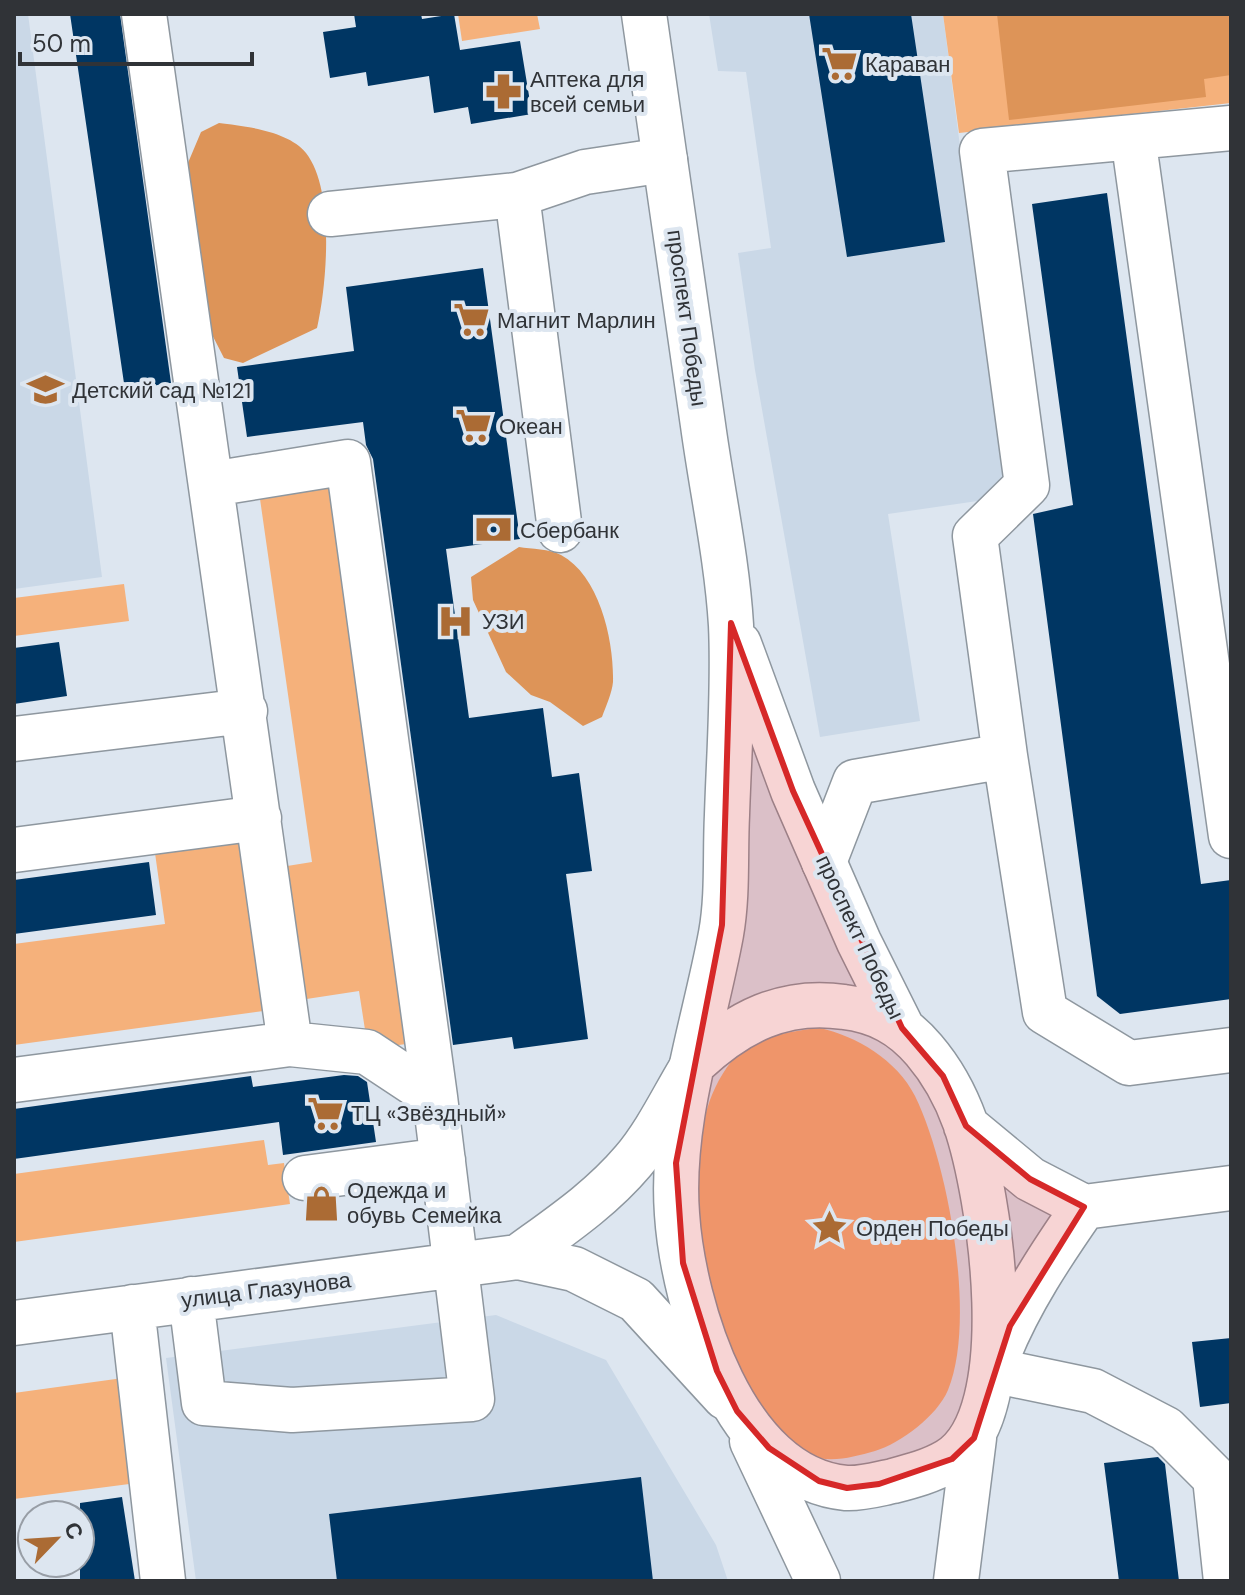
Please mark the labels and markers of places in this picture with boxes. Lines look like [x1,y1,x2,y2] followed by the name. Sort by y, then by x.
[820,45,858,83] supermarket icon: Караван
[865,50,950,79] place label: Караван
[530,65,645,119] place label: Аптека для всей семьи
[485,73,523,111] pharmacy icon: Аптека для всей семьи
[452,301,490,339] supermarket icon: Магнит Марлин
[497,306,656,335] place label: Магнит Марлин
[27,371,65,409] school or university icon: Детский сад №121
[72,376,251,405] place label: Детский сад №121
[454,407,492,445] supermarket icon: Океан
[499,412,563,441] place label: Океан
[475,511,513,549] bank icon: Сбербанк
[520,516,619,545] place label: Сбербанк
[437,602,475,640] hospital icon: УЗИ
[482,607,525,636] place label: УЗИ
[306,1094,344,1132] supermarket icon: ТЦ «Звёздный»
[351,1099,506,1128] place label: ТЦ «Звёздный»
[347,1176,502,1230] place label: Одежда и обувь Семейка
[302,1184,340,1222] shop icon: Одежда и обувь Семейка
[811,1209,849,1247] place icon: Орден Победы
[856,1214,1009,1243] place label: Орден Победы

